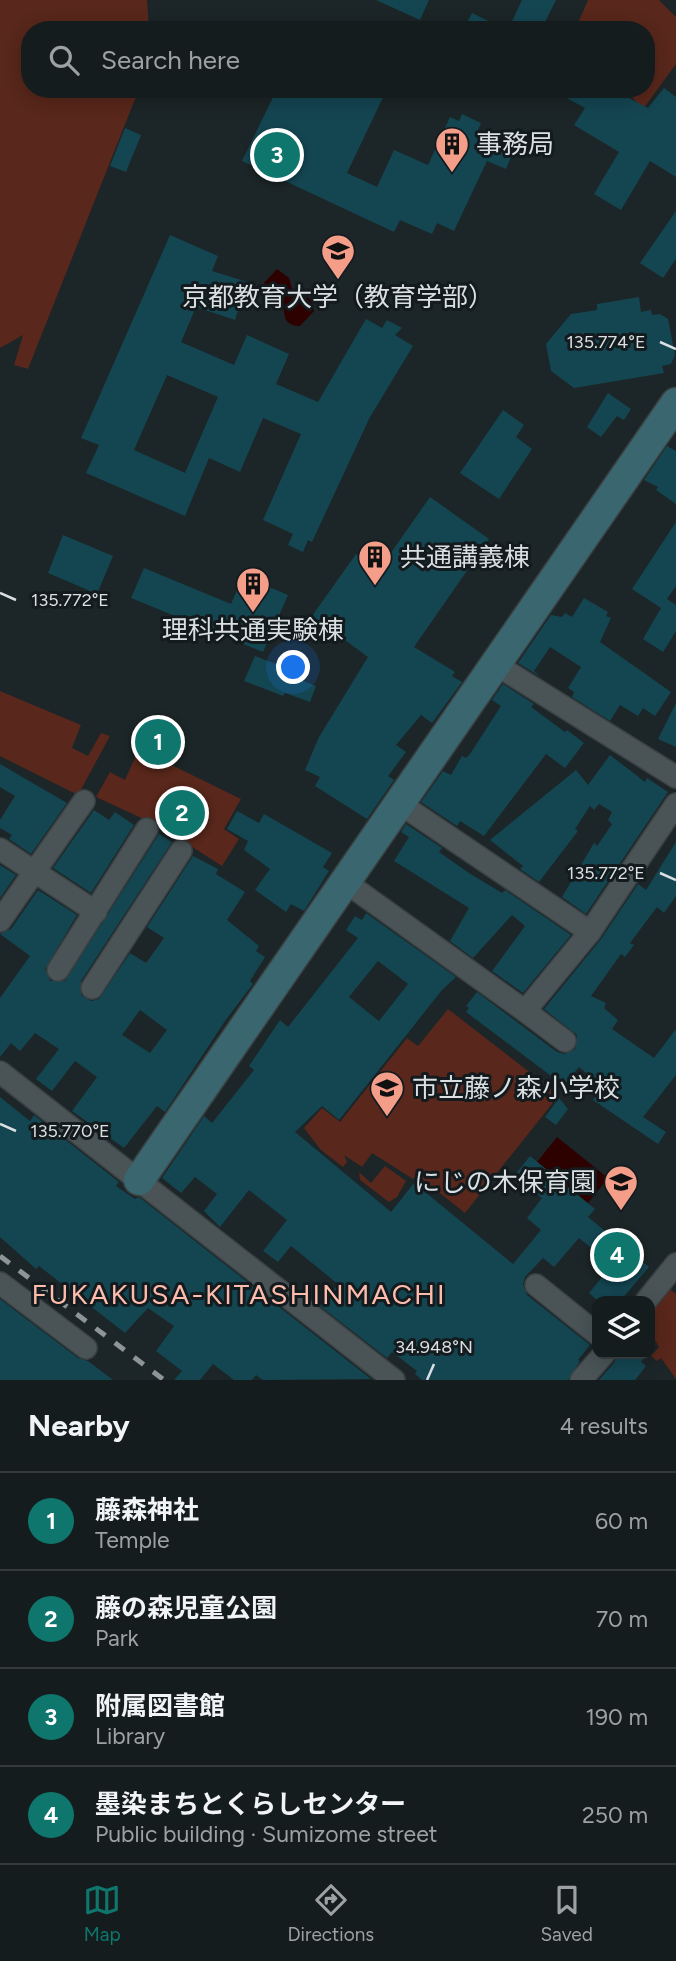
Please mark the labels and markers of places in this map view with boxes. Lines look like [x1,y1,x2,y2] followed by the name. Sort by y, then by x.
[433,125,471,174] building icon: 事務局
[476,128,554,160] place label: 事務局
[254,129,300,181] pin: 3
[319,232,357,281] school or university icon: 京都教育大学（教育学部）
[182,281,494,313] place label: 京都教育大学（教育学部）
[356,538,394,587] building icon: 共通講義棟
[400,541,530,573] place label: 共通講義棟
[234,565,272,614] building icon: 理科共通実験棟
[162,614,344,646] place label: 理科共通実験棟
[135,716,181,768] pin: 1
[159,787,205,839] pin: 2
[368,1069,406,1118] school or university icon: 市立藤ノ森小学校
[412,1072,620,1104] place label: 市立藤ノ森小学校
[602,1163,640,1212] school or university icon: にじの木保育園
[414,1166,596,1198] place label: にじの木保育園
[594,1229,640,1281] pin: 4

